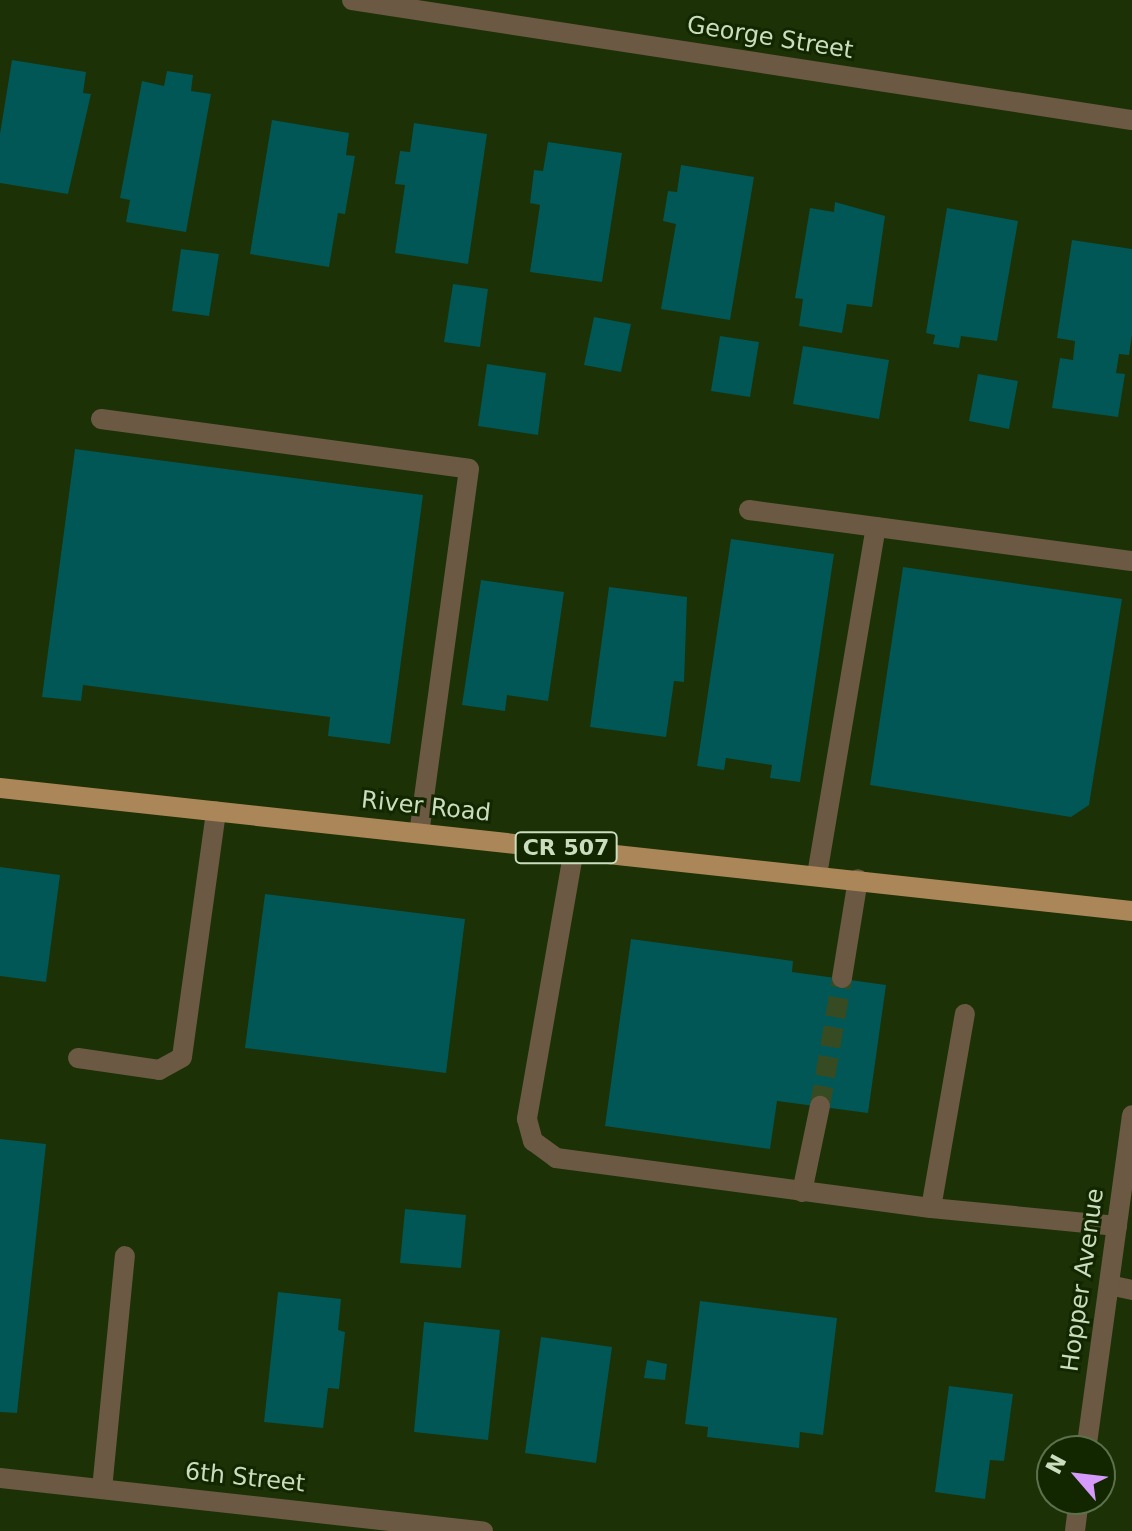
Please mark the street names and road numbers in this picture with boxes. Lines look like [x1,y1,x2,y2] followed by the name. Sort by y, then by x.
[685,11,855,65] street label: George Street
[360,786,492,828] street label: River Road
[514,830,618,866] road number: CR 507
[1056,1187,1110,1373] street label: Hopper Avenue
[184,1457,306,1499] street label: 6th Street

